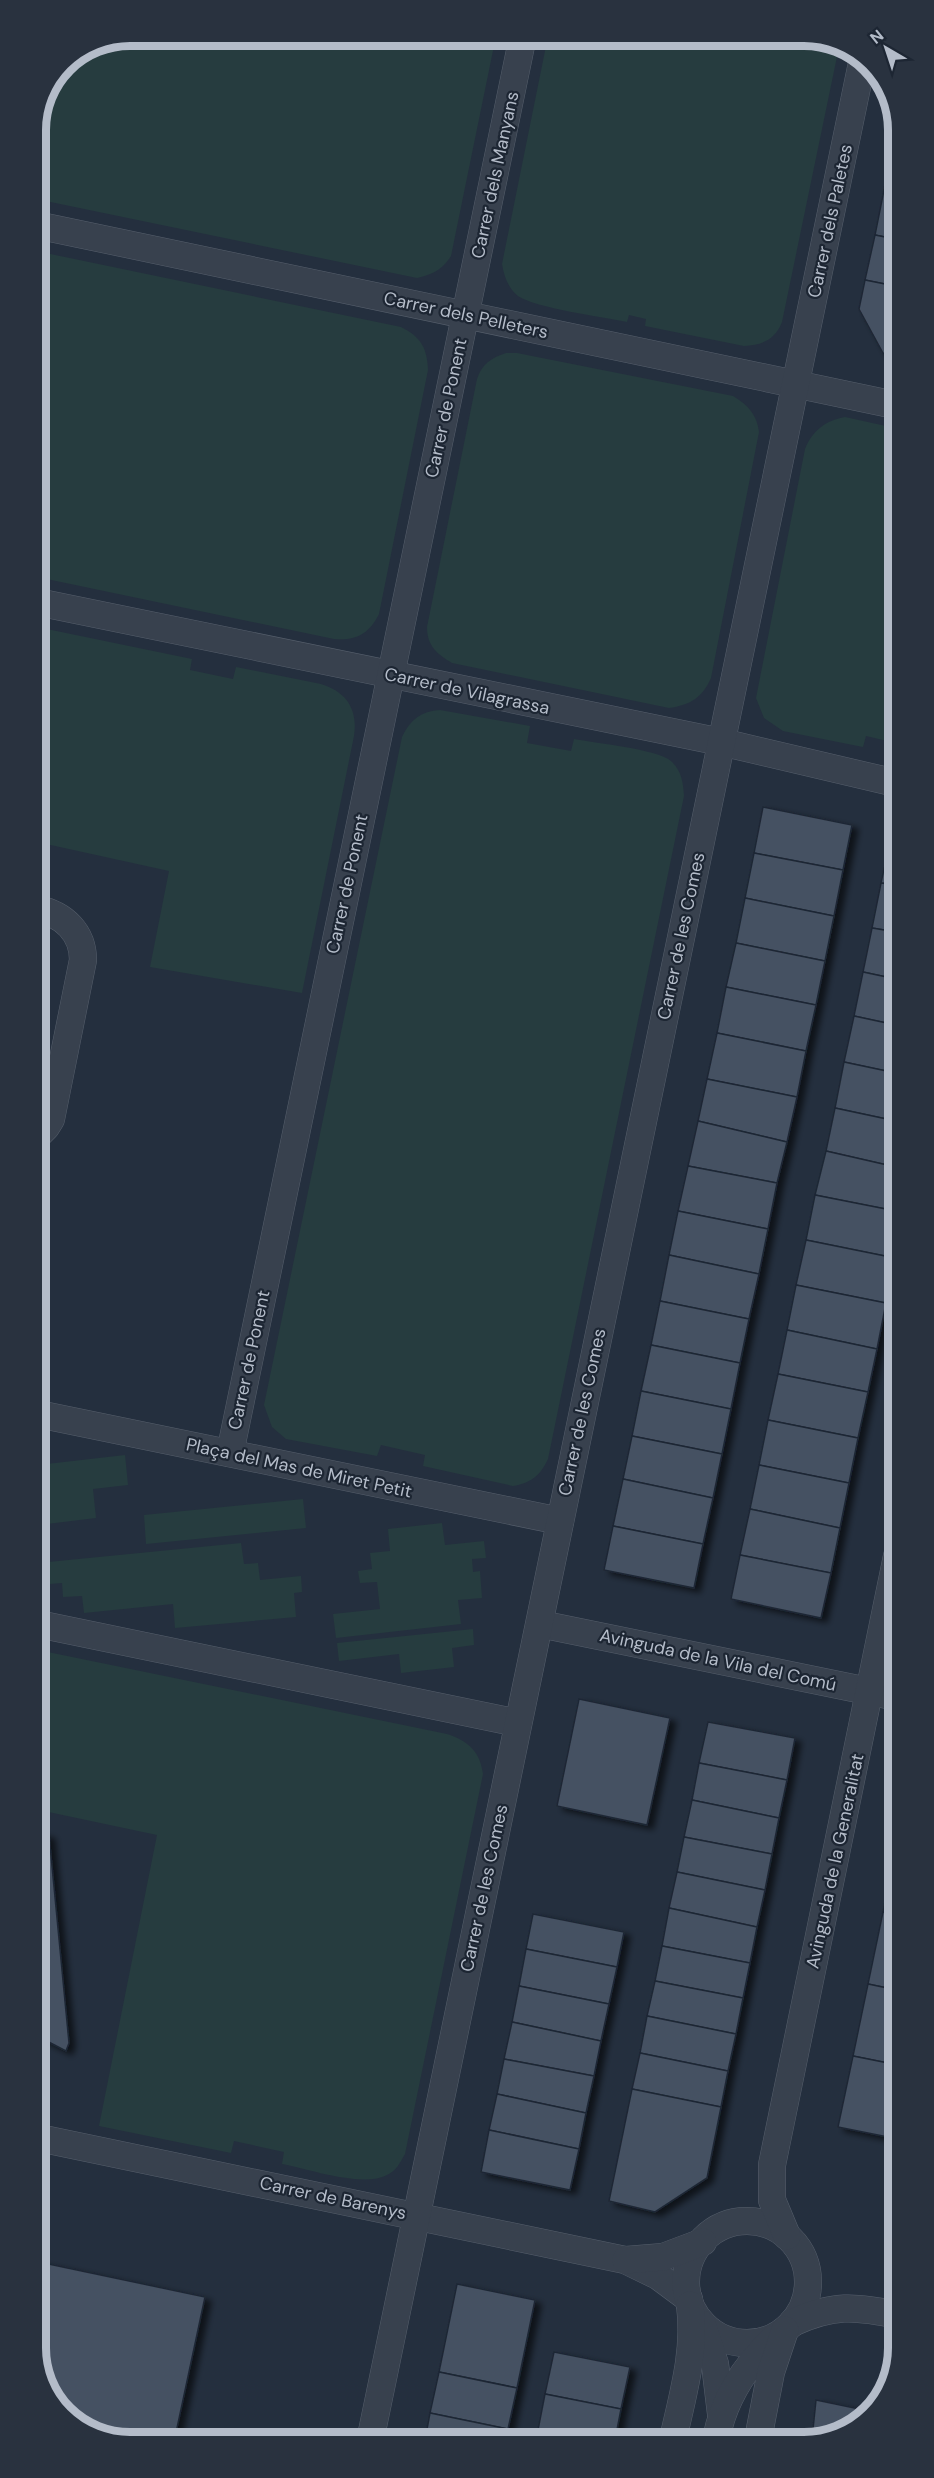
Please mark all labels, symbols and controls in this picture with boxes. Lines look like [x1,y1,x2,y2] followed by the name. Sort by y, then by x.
[856,18,916,78] north arrow
[866,25,888,49] text: N
[466,89,524,261] street label: Carrer dels Manyans
[802,142,858,300] street label: Carrer dels Paletes
[382,286,550,344] street label: Carrer dels Pelleters
[419,336,473,480] street label: Carrer de Ponent
[382,662,552,720] street label: Carrer de Vilagrassa
[320,812,374,956] street label: Carrer de Ponent
[652,850,710,1022] street label: Carrer de les Comes
[222,1288,276,1432] street label: Carrer de Ponent
[553,1326,611,1498] street label: Carrer de les Comes
[184,1432,414,1504] street label: Plaça del Mas de Miret Petit
[597,1623,839,1697] street label: Avinguda de la Vila del Comú
[800,1751,870,1971] street label: Avinguda de la Generalitat
[455,1802,513,1974] street label: Carrer de les Comes
[257,2171,409,2225] street label: Carrer de Barenys

